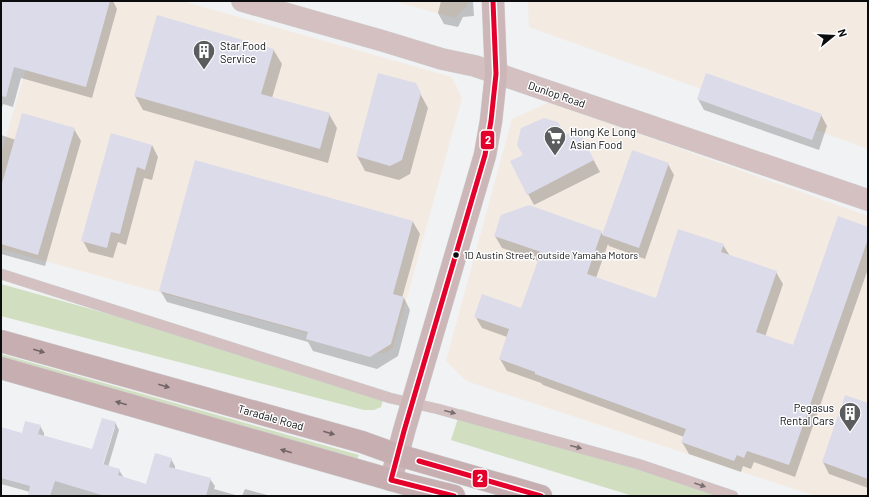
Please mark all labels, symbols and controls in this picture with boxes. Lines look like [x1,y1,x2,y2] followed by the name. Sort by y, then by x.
[813,16,853,56] north arrow
[836,27,850,38] text: N
[191,38,217,71] building icon: Star Food Service
[220,39,266,65] place label: Star Food Service
[527,78,587,110] street label: Dunlop Road
[542,124,568,157] supermarket icon: Hong Ke Long Asian Food
[570,125,636,151] place label: Hong Ke Long Asian Food
[480,130,495,150] line badge: 2
[485,133,491,146] text: 2
[464,249,638,261] place label: 1D Austin Street, outside Yamaha Motors
[451,250,461,260] marker: 1D Austin Street, outside Yamaha Motors
[33,348,45,354] one-way arrow
[157,384,170,390] one-way arrow
[115,400,127,406] one-way arrow
[837,400,863,433] building icon: Pegasus Rental Cars
[237,401,305,433] street label: Taradale Road
[780,401,834,427] place label: Pegasus Rental Cars
[445,409,457,415] one-way arrow
[323,430,335,436] one-way arrow
[569,444,582,450] one-way arrow
[280,447,293,453] one-way arrow
[472,469,488,488] line badge: 2
[477,471,483,484] text: 2
[694,482,706,488] one-way arrow

